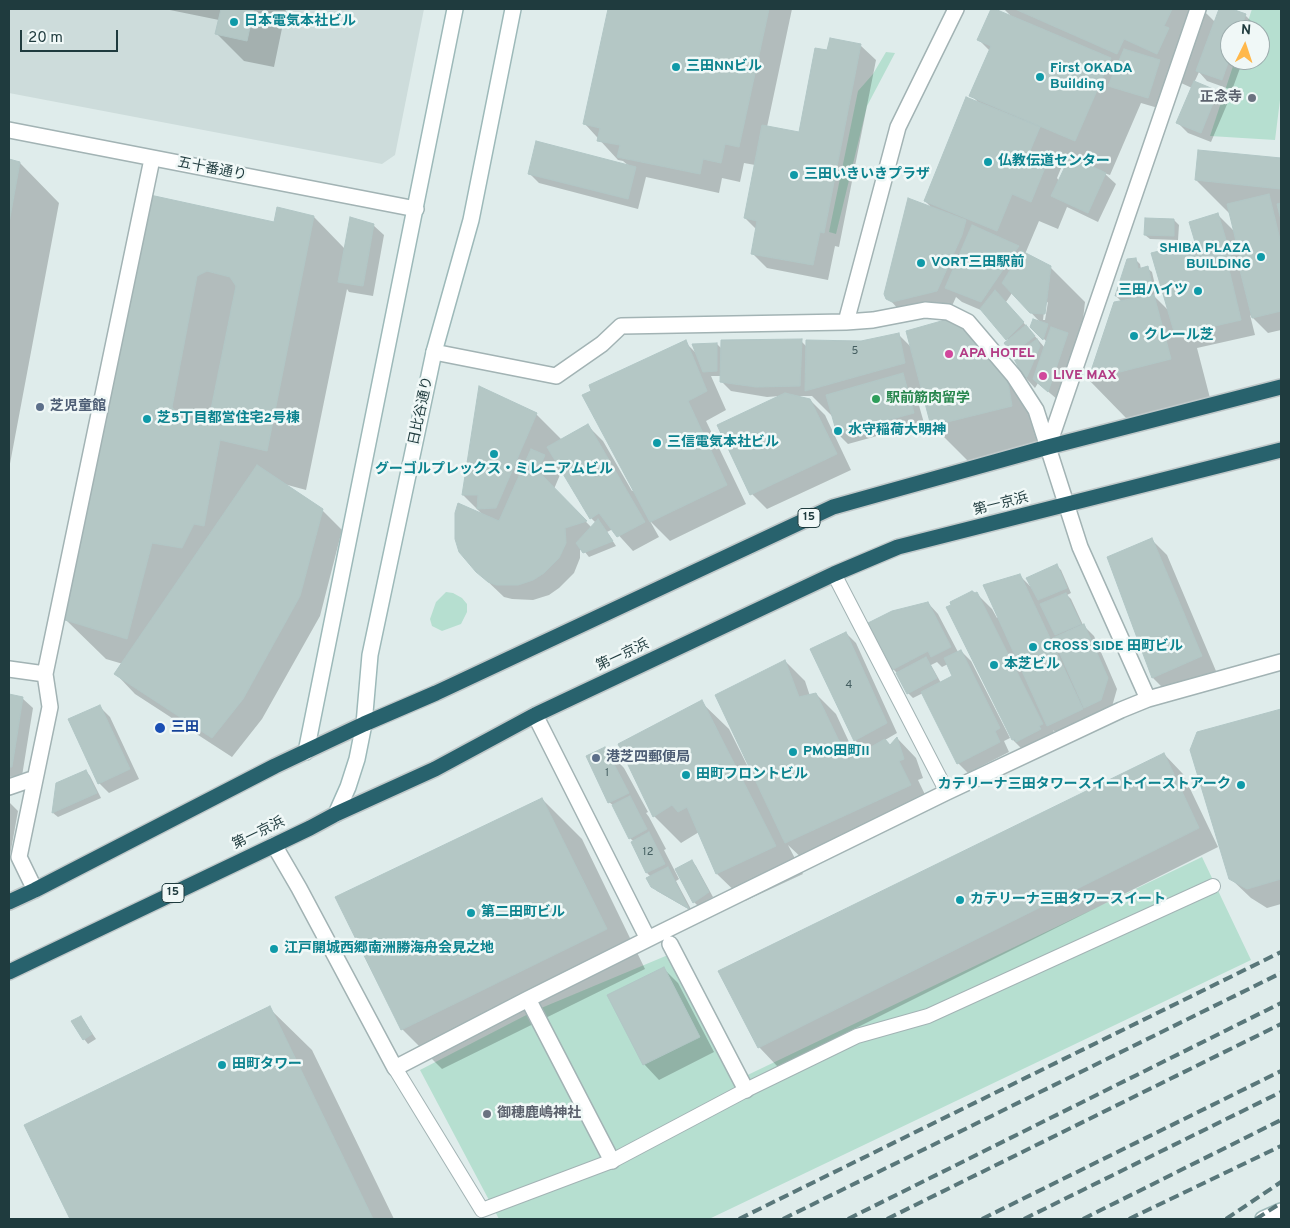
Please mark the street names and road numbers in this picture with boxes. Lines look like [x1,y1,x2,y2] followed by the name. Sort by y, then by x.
[176,155,248,185] street label: 五十番通り
[407,375,437,447] street label: 日比谷通り
[972,490,1030,520] street label: 第一京浜
[798,508,820,528] road number: 15
[594,637,652,675] street label: 第一京浜
[230,814,288,854] street label: 第一京浜
[162,884,184,902] road number: 15

